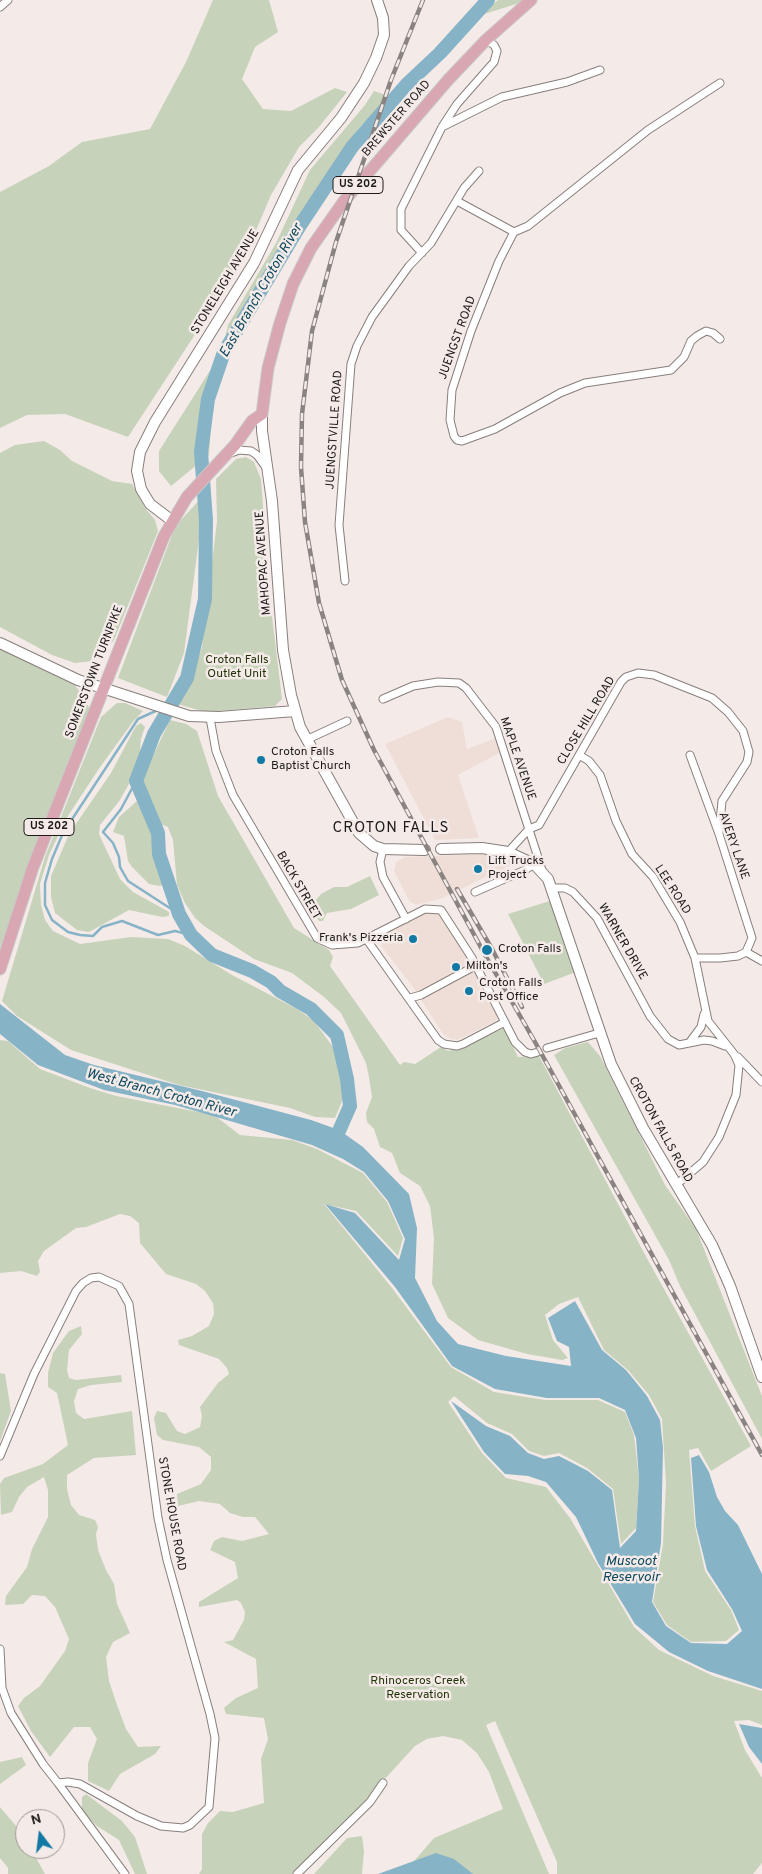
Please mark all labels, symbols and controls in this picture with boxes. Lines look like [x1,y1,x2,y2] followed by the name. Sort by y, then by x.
[360,78,434,160] street label: BREWSTER ROAD
[333,176,383,194] road number: US 202
[217,221,307,361] water label: East Branch Croton River
[189,227,263,337] street label: STONELEIGH AVENUE
[436,294,480,382] street label: JUENGST ROAD
[324,370,346,490] street label: JUENGSTVILLE ROAD
[253,510,275,616] street label: MAHOPAC AVENUE
[63,604,127,740] street label: SOMERSTOWN TURNPIKE
[205,654,269,682] park label: Croton Falls Outlet Unit
[555,674,619,768] street label: CLOSE HILL ROAD
[496,715,538,803] street label: MAPLE AVENUE
[271,746,351,774] place label: Croton Falls Baptist Church
[255,754,267,766] marker: Croton Falls Baptist Church
[715,810,751,882] street label: AVERY LANE
[24,819,74,836] road number: US 202
[331,820,451,838] district label: CROTON FALLS
[273,849,323,923] street label: BACK STREET
[488,855,544,883] place label: Lift Trucks Project
[472,863,484,875] marker: Lift Trucks Project
[651,863,693,917] street label: LEE ROAD
[594,901,650,983] street label: WARNER DRIVE
[319,932,403,946] place label: Frank's Pizzeria
[407,933,419,945] marker: Frank's Pizzeria
[480,943,494,957] marker: Croton Falls
[498,943,561,957] place label: Croton Falls
[466,960,508,974] place label: Milton's
[450,961,462,973] marker: Milton's
[479,977,542,1005] place label: Croton Falls Post Office
[463,985,475,997] marker: Croton Falls Post Office
[84,1066,238,1122] water label: West Branch Croton River
[625,1074,695,1186] street label: CROTON FALLS ROAD
[154,1456,188,1572] street label: STONE HOUSE ROAD
[602,1554,660,1586] water label: Muscoot Reservoir
[370,1675,466,1703] park label: Rhinoceros Creek Reservation
[15,1809,65,1859] north arrow
[29,1810,43,1830] text: N

